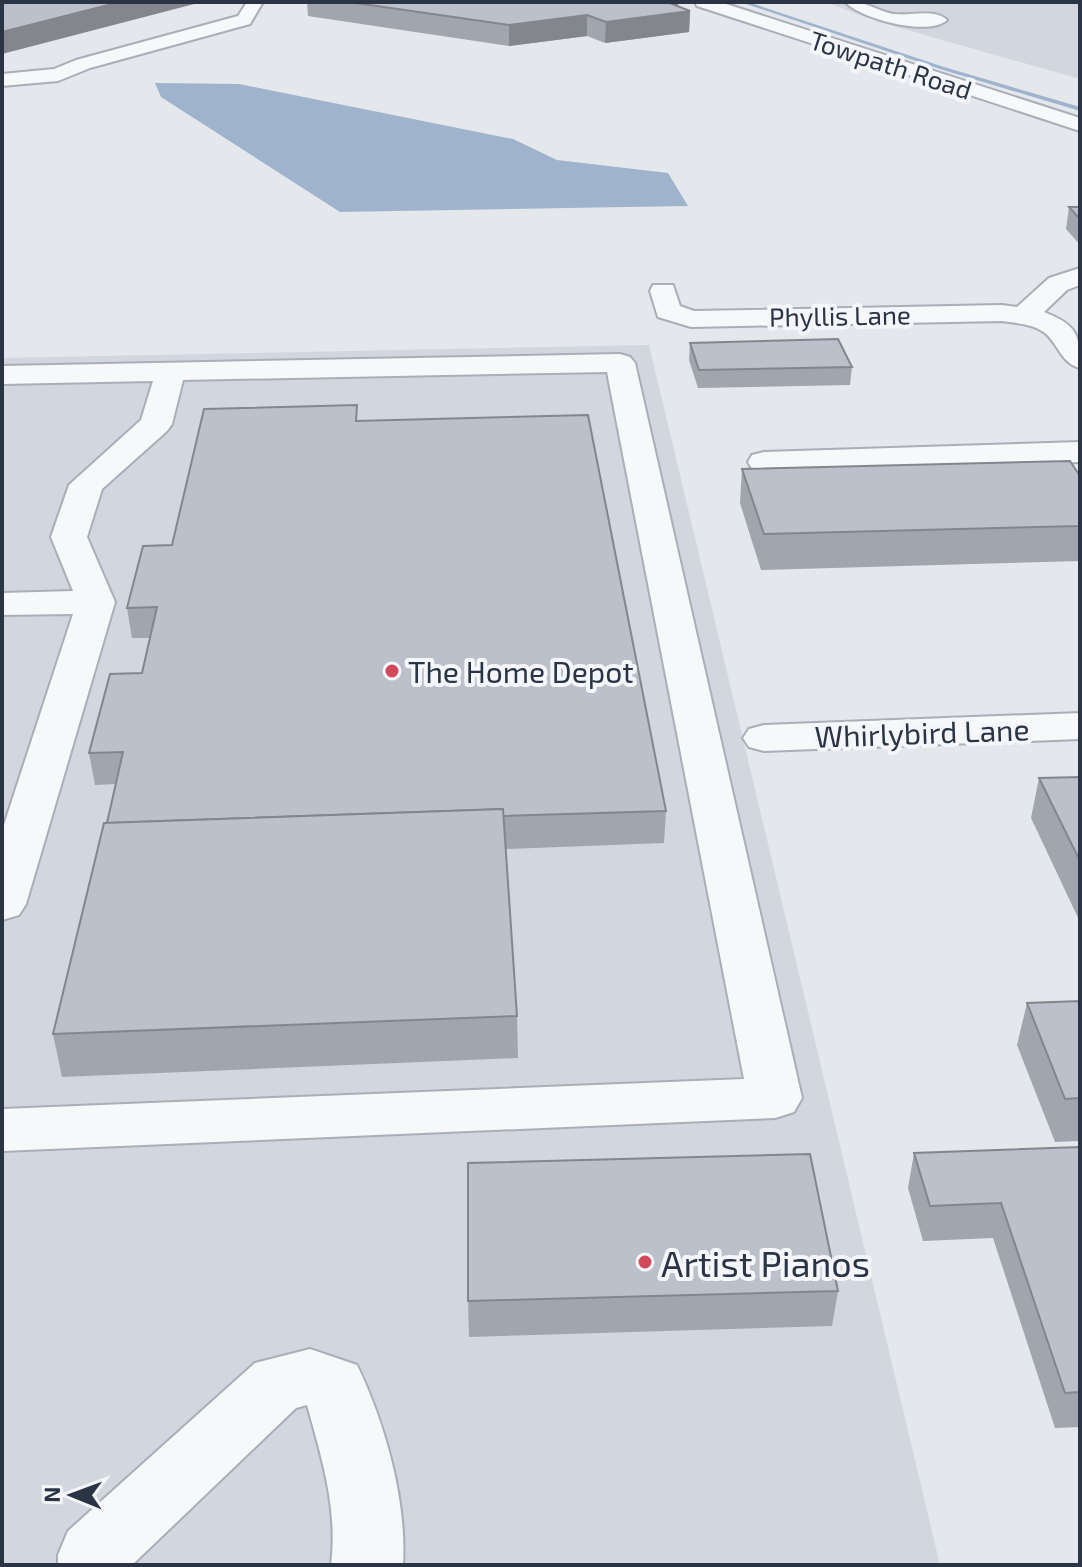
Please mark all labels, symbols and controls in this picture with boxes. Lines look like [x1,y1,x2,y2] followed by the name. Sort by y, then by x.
[806,23,976,105] street label: Towpath Road
[769,298,911,332] street label: Phyllis Lane
[408,653,634,689] place label: The Home Depot
[383,662,401,680] marker: The Home Depot
[814,710,1030,754] street label: Whirlybird Lane
[661,1241,870,1284] place label: Artist Pianos
[636,1253,654,1271] marker: Artist Pianos
[32,1455,112,1535] north arrow
[38,1486,64,1503] text: N

